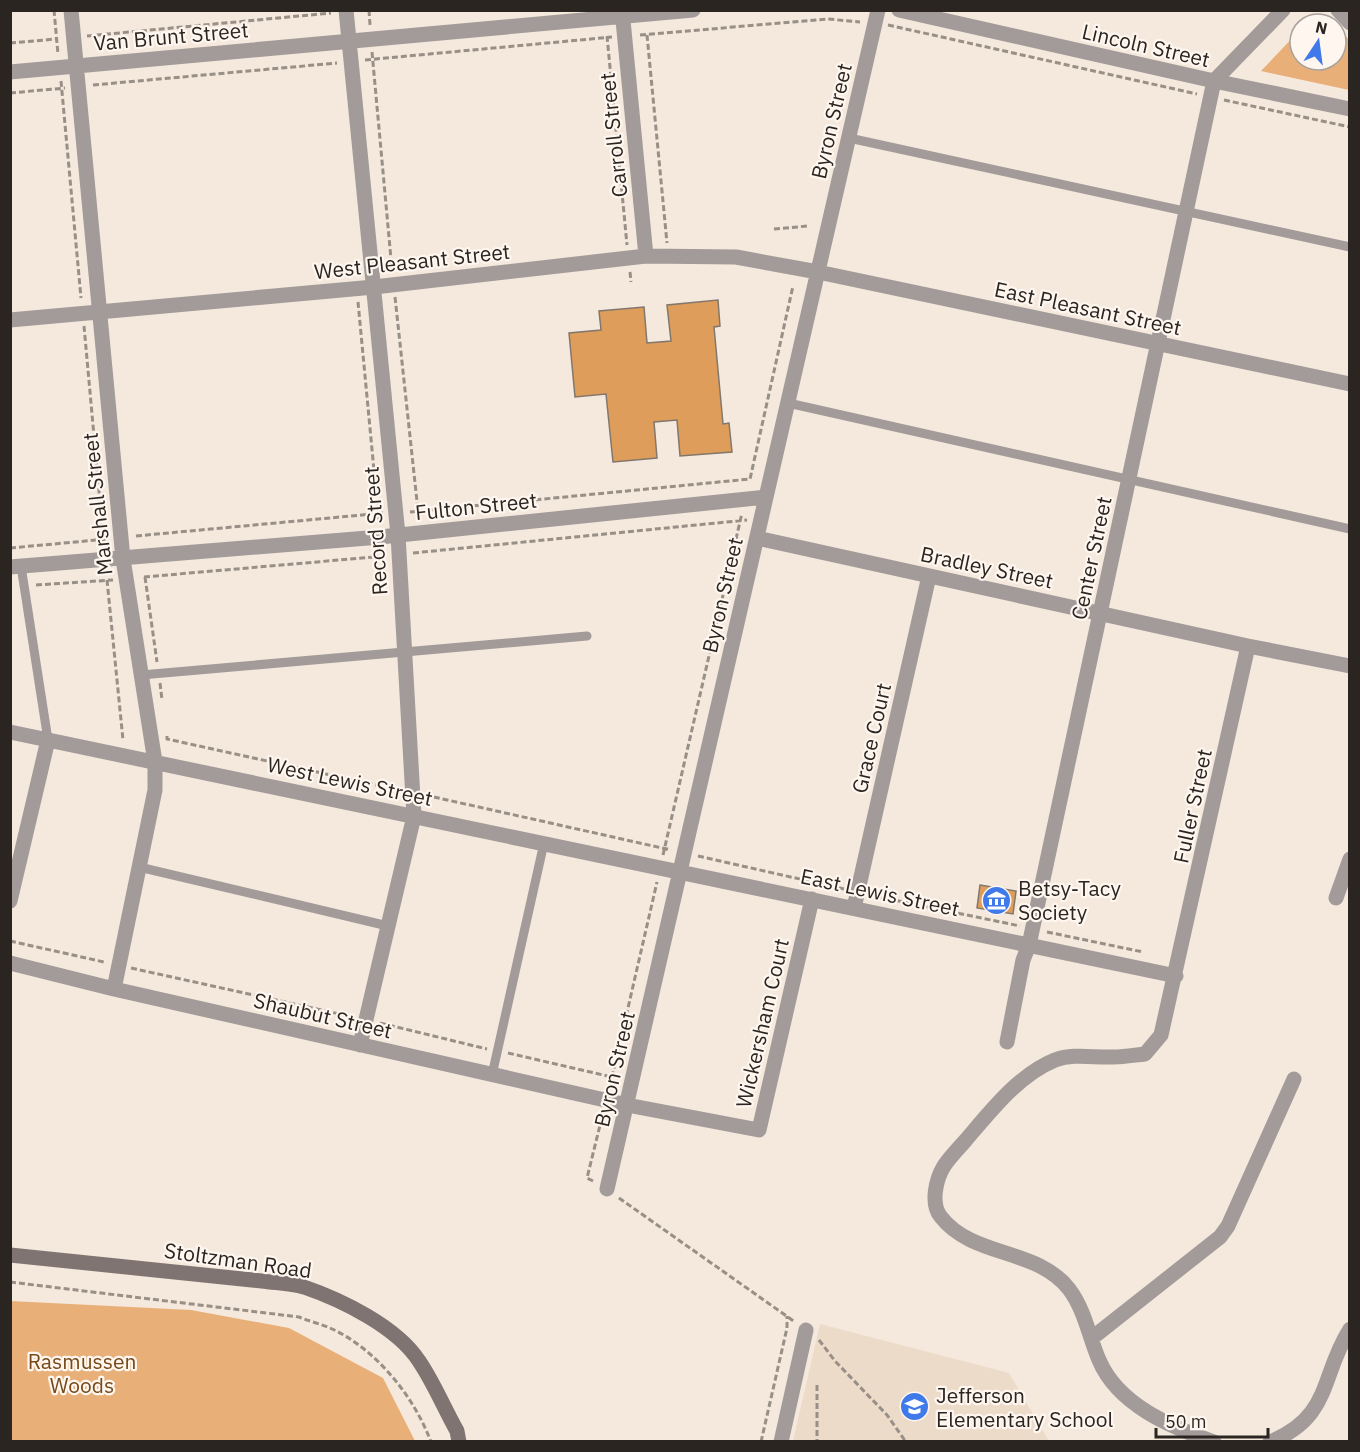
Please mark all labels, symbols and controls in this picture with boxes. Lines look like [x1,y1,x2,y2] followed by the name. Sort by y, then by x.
[1288,12,1348,72] north arrow
[92,15,250,57] street label: Van Brunt Street
[1313,16,1329,38] text: N
[1079,17,1213,73] street label: Lincoln Street
[804,60,858,182] street label: Byron Street
[593,71,633,199] street label: Carroll Street
[313,237,511,285] street label: West Pleasant Street
[992,275,1184,341] street label: East Pleasant Street
[76,431,118,577] street label: Marshall Street
[357,466,393,596] street label: Record Street
[414,486,538,526] street label: Fulton Street
[1064,494,1118,622] street label: Center Street
[695,534,749,656] street label: Byron Street
[918,539,1056,595] street label: Bradley Street
[845,680,897,796] street label: Grace Court
[1166,746,1218,866] street label: Fuller Street
[265,750,435,812] street label: West Lewis Street
[798,861,962,923] street label: East Lewis Street
[1018,874,1121,926] place label: Betsy-Tacy Society
[981,884,1013,916] museum icon: Betsy-Tacy Society
[729,936,795,1110] street label: Wickersham Court
[251,985,395,1045] street label: Shaubut Street
[587,1008,641,1130] street label: Byron Street
[162,1236,314,1284] street label: Stoltzman Road
[28,1347,136,1399] park label: Rasmussen Woods
[936,1381,1113,1433] place label: Jefferson Elementary School
[899,1391,931,1423] school or university icon: Jefferson Elementary School
[1156,1401,1268,1439] scale bar
[1165,1410,1207,1433] text: 50 m

